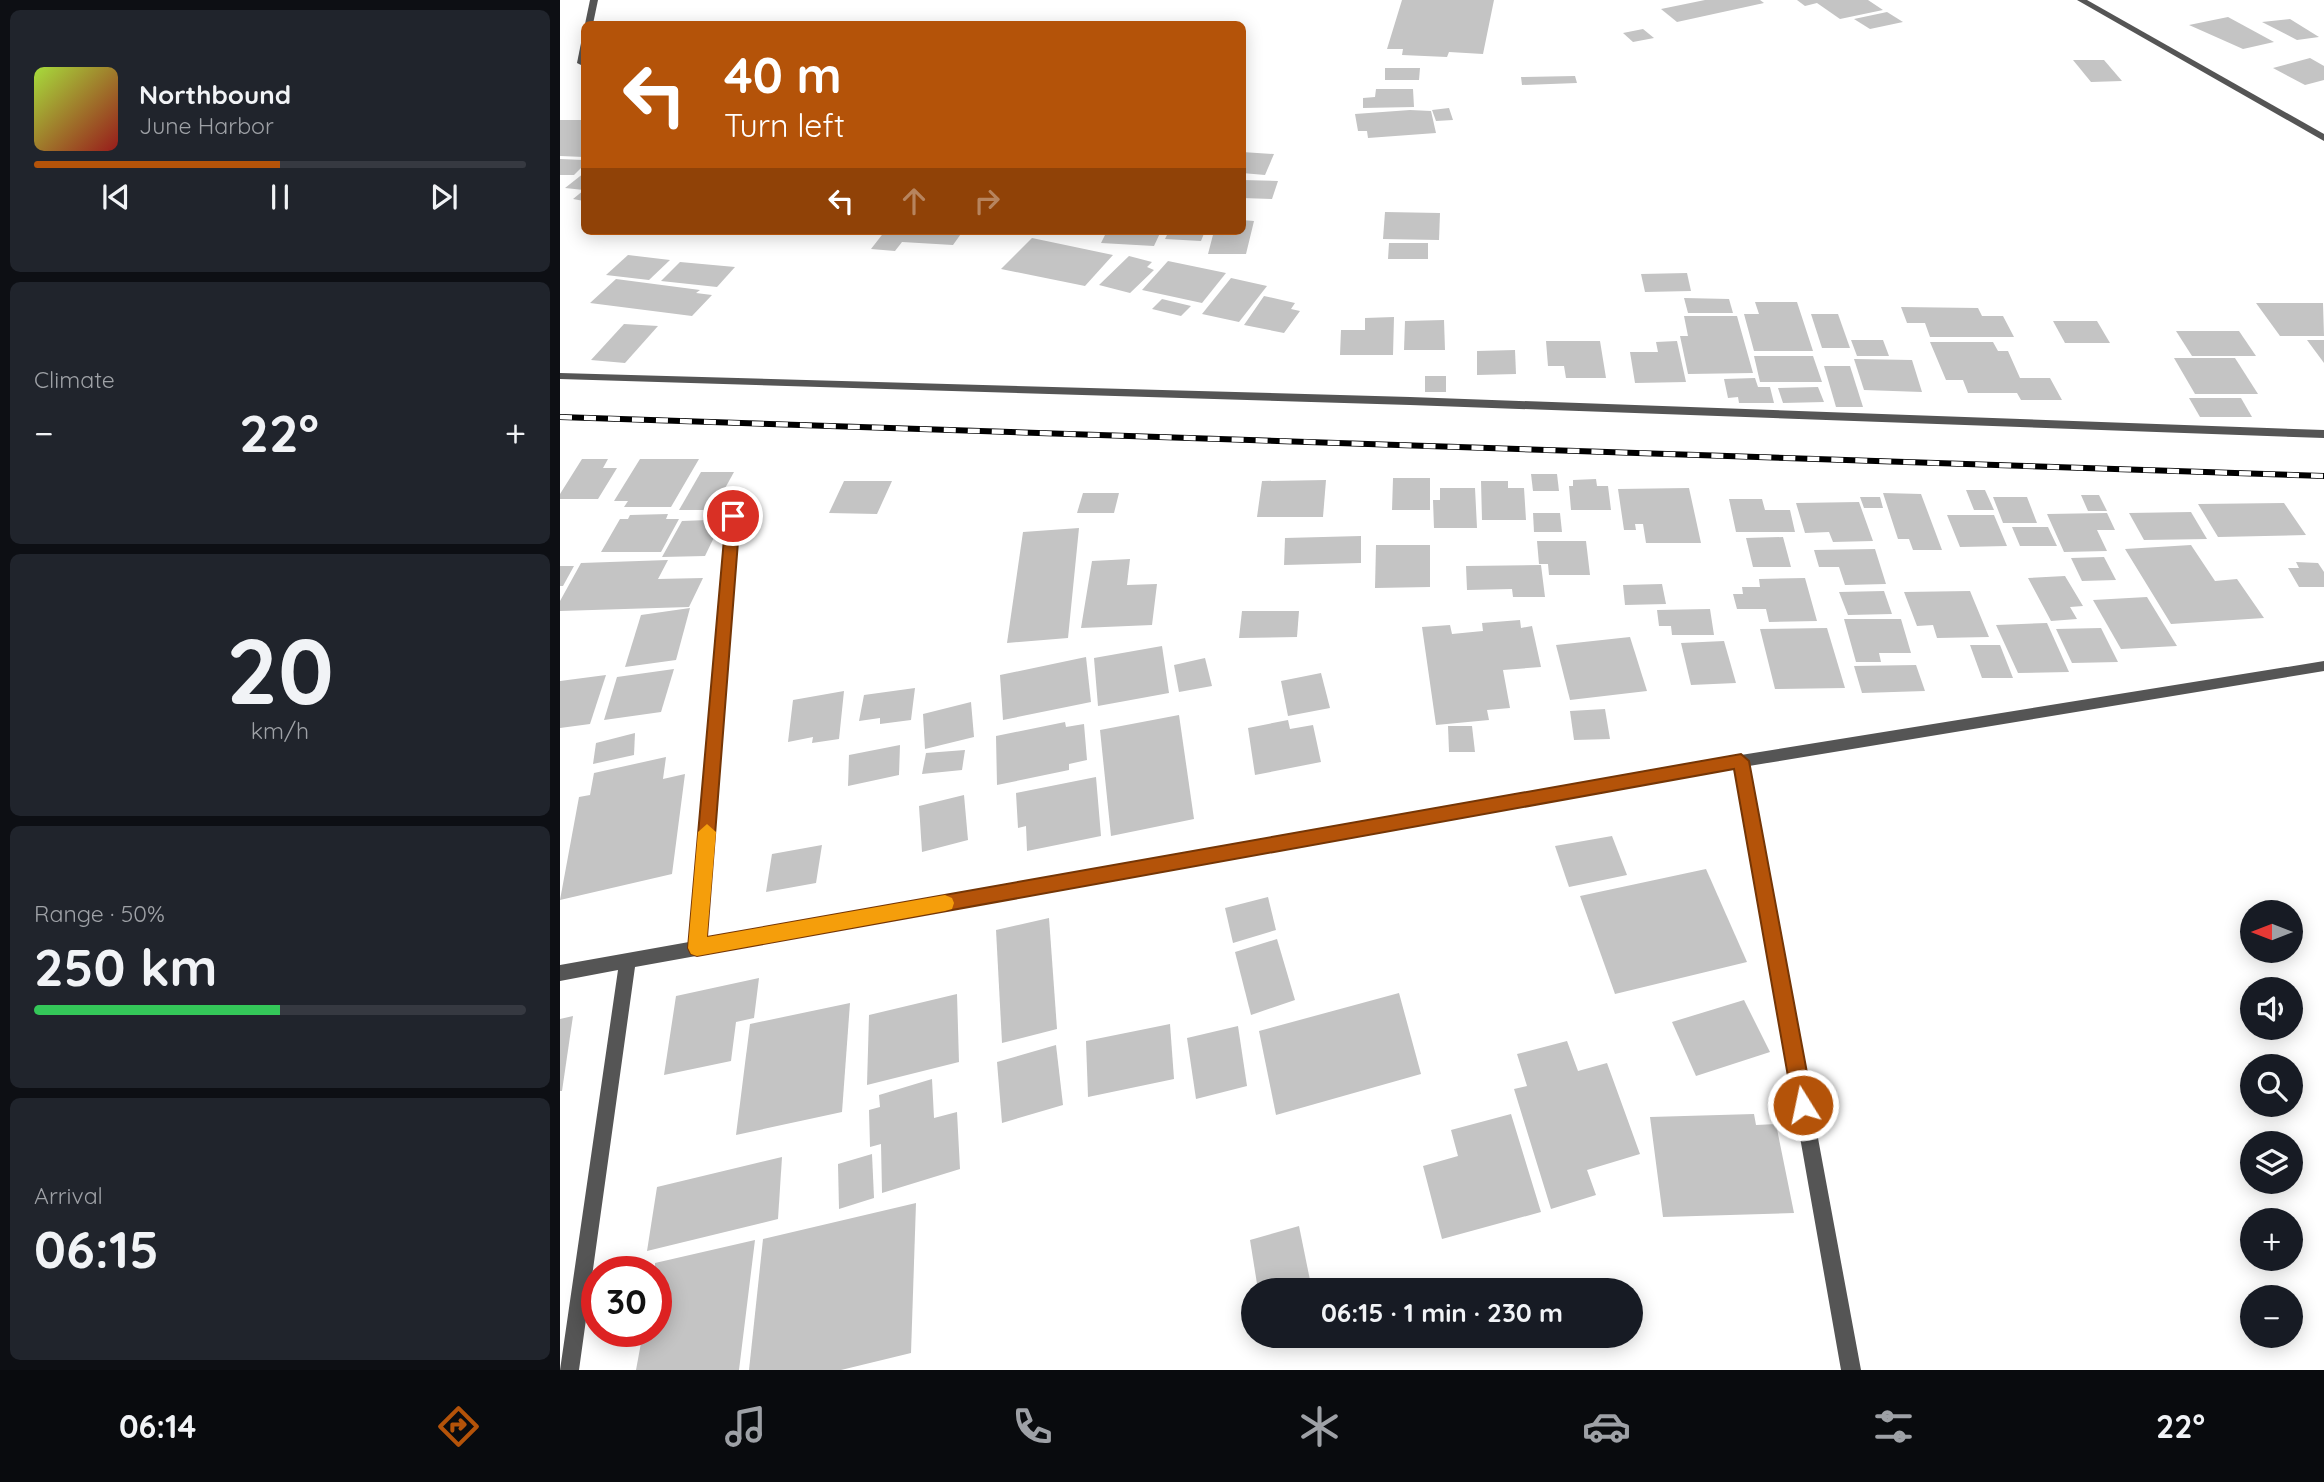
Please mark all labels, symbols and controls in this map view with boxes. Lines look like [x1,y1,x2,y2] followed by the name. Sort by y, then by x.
[724,44,842,105] text: 40 m
[609,49,700,140] icon: left
[139,78,291,111] text: Northbound
[724,105,845,145] text: Turn left
[139,111,274,140] text: June Harbor
[97,178,135,216] icon: previous
[261,178,299,216] icon: pause
[425,178,463,216] icon: next
[822,182,860,220] icon: left
[895,182,933,220] icon: ahead
[968,182,1006,220] icon: right
[34,365,115,394] text: Climate
[239,400,319,465] text: 22°
[34,409,54,457] text: −
[505,409,526,457] text: +
[703,486,763,546] pin
[714,497,752,535] icon: arrive
[226,613,334,727] text: 20
[251,716,309,745] text: km/h
[34,899,165,928] text: Range · 50%
[2240,900,2303,962] north arrow
[2240,900,2303,1348] map controls
[34,934,218,999] text: 250 km
[2240,977,2303,1040] button: sound
[2240,1054,2303,1117] button: search
[1766,1068,1840,1142] position arrow
[2240,1131,2303,1194] button: layers
[34,1181,103,1210] text: Arrival
[2240,1208,2303,1271] button: +
[34,1216,159,1281] text: 06:15
[581,1256,672,1347] speed limit sign: 30
[2240,1285,2303,1348] button: −
[1321,1296,1563,1329] text: 06:15 · 1 min · 230 m
[434,1402,483,1451] icon: directions
[721,1402,770,1451] icon: music
[1008,1402,1057,1451] icon: phone
[1295,1402,1344,1451] icon: climate
[1582,1402,1631,1451] icon: car
[1869,1402,1918,1451] icon: filters
[119,1406,196,1446] text: 06:14
[2156,1406,2205,1446] text: 22°

